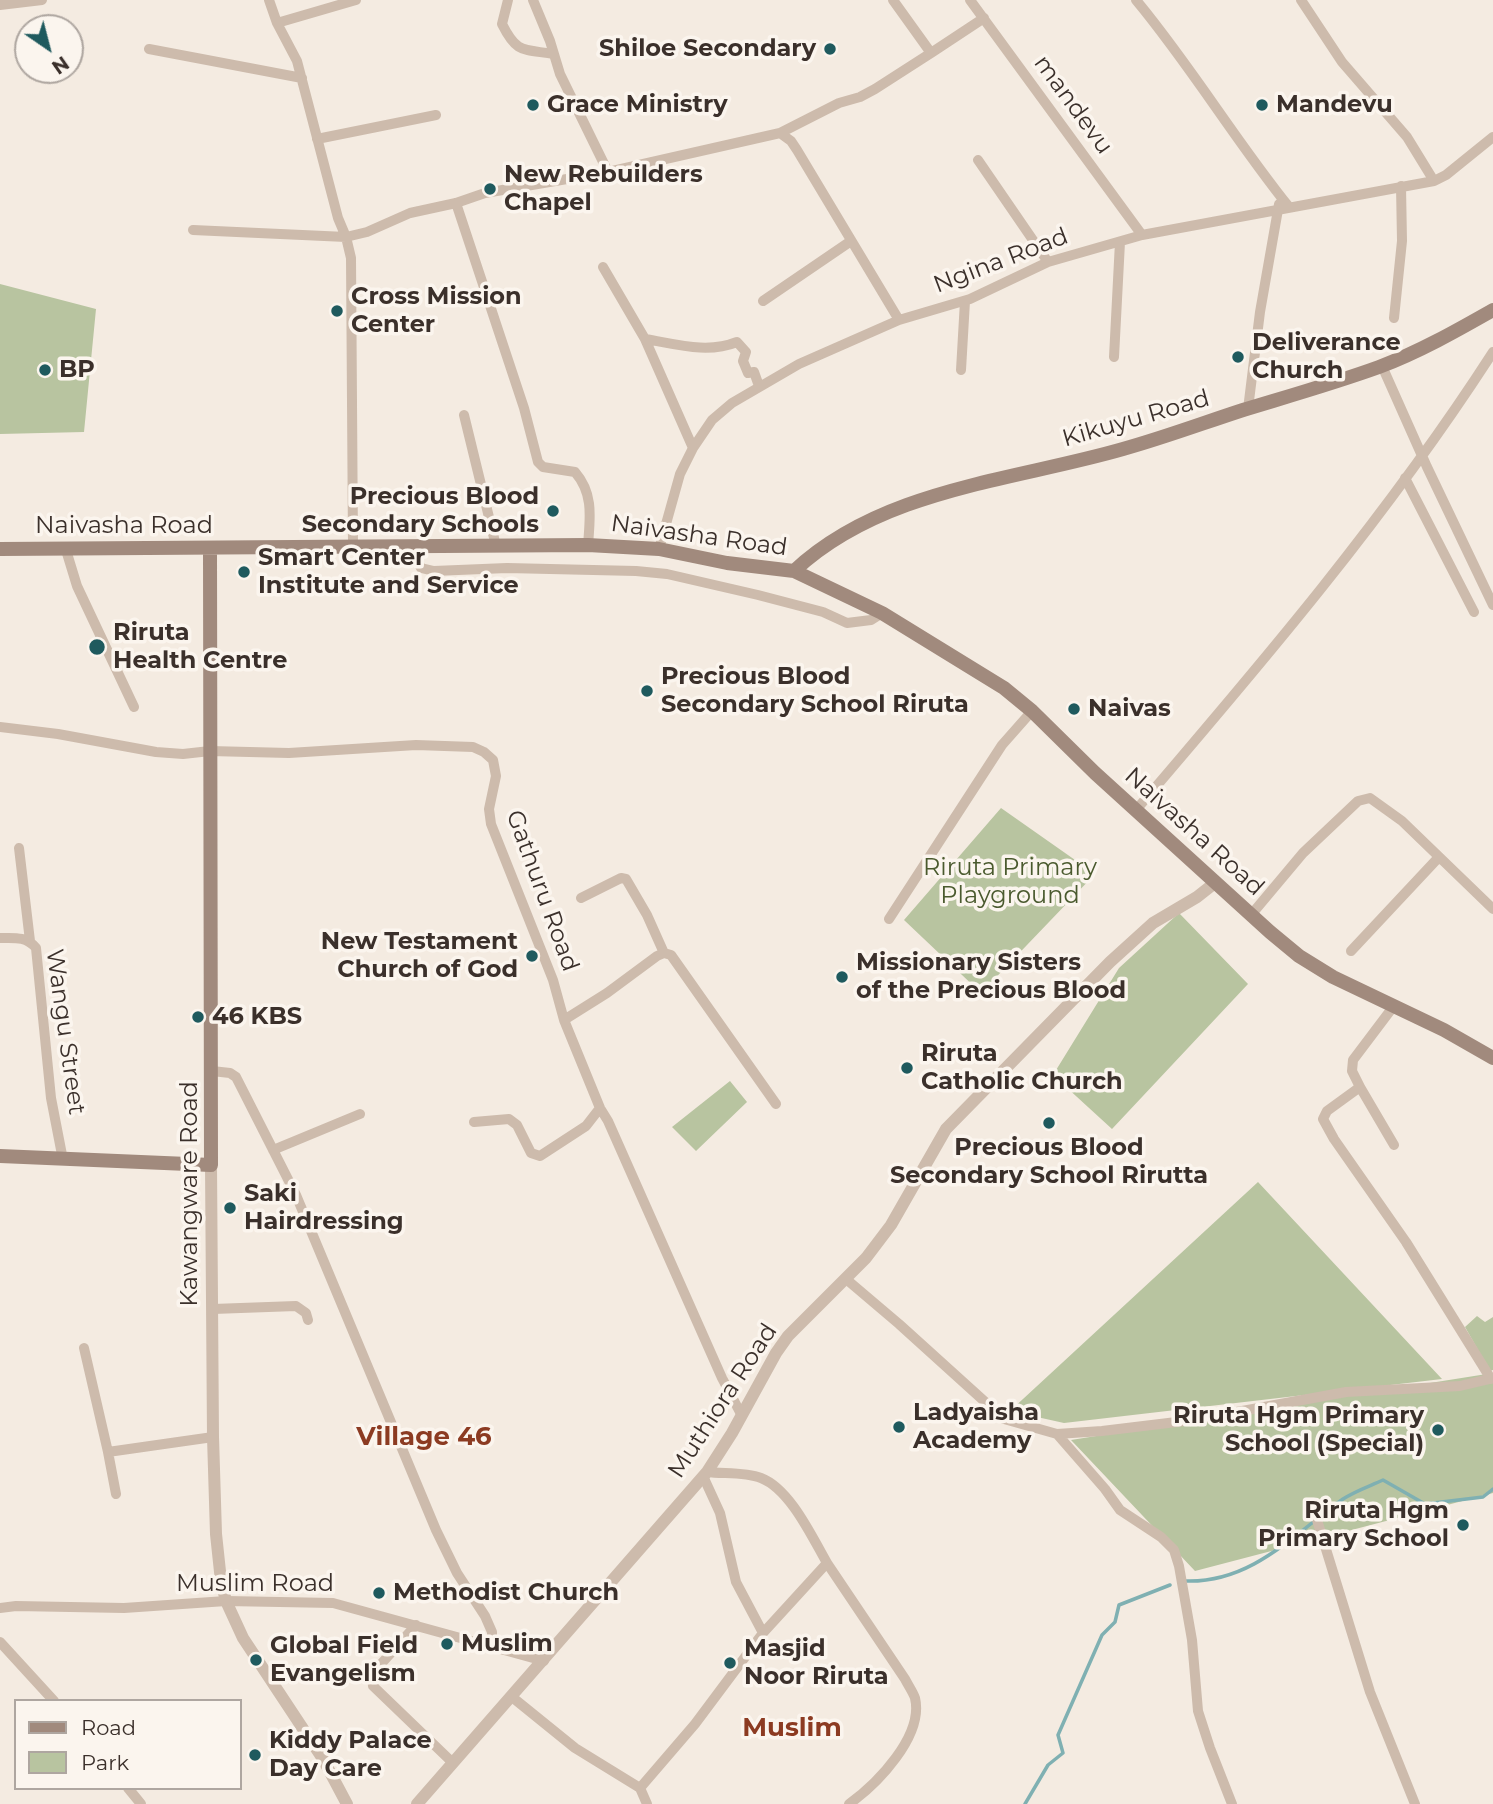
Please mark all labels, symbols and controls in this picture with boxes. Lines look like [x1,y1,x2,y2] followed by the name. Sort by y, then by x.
[14,14,84,84] north arrow
[599,35,816,63] place label: Shiloe Secondary
[822,41,838,57] marker: Shiloe Secondary
[1027,50,1119,160] street label: mandevu
[47,51,73,79] text: N
[547,91,728,119] place label: Grace Ministry
[1276,91,1393,119] place label: Mandevu
[525,97,541,113] marker: Grace Ministry
[1254,97,1270,113] marker: Mandevu
[504,161,703,217] place label: New Rebuilders Chapel
[482,181,498,197] marker: New Rebuilders Chapel
[930,222,1072,300] street label: Ngina Road
[351,283,522,339] place label: Cross Mission Center
[329,303,345,319] marker: Cross Mission Center
[1252,329,1401,385] place label: Deliverance Church
[1230,349,1246,365] marker: Deliverance Church
[59,356,95,384] place label: BP
[37,362,53,378] marker: BP
[1059,384,1213,454] street label: Kikuyu Road
[302,483,539,539] place label: Precious Blood Secondary Schools
[545,503,561,519] marker: Precious Blood Secondary Schools
[609,509,789,563] street label: Naivasha Road
[35,512,213,540] street label: Naivasha Road
[258,544,519,600] place label: Smart Center Institute and Service
[236,564,252,580] marker: Smart Center Institute and Service
[113,619,287,675] place label: Riruta Health Centre
[87,637,107,657] marker: Riruta Health Centre
[661,663,969,719] place label: Precious Blood Secondary School Riruta
[639,683,655,699] marker: Precious Blood Secondary School Riruta
[1088,695,1171,723] place label: Naivas
[1066,701,1082,717] marker: Naivas
[1118,762,1270,902] street label: Naivasha Road
[499,806,585,976] street label: Gathuru Road
[923,854,1097,910] park label: Riruta Primary Playground
[321,928,518,984] place label: New Testament Church of God
[39,947,91,1117] street label: Wangu Street
[524,948,540,964] marker: New Testament Church of God
[856,949,1126,1005] place label: Missionary Sisters of the Precious Blood
[834,969,850,985] marker: Missionary Sisters of the Precious Blood
[212,1003,302,1031] place label: 46 KBS
[190,1009,206,1025] marker: 46 KBS
[921,1040,1123,1096] place label: Riruta Catholic Church
[899,1060,915,1076] marker: Riruta Catholic Church
[176,1081,204,1307] street label: Kawangware Road
[1041,1115,1057,1131] marker: Precious Blood Secondary School Rirutta
[890,1134,1208,1190] place label: Precious Blood Secondary School Rirutta
[244,1180,404,1236] place label: Saki Hairdressing
[222,1200,238,1216] marker: Saki Hairdressing
[662,1318,784,1484] street label: Muthiora Road
[913,1399,1039,1455] place label: Ladyaisha Academy
[1173,1402,1424,1458] place label: Riruta Hgm Primary School (Special)
[891,1419,907,1435] marker: Ladyaisha Academy
[356,1421,492,1453] district label: Village 46
[1430,1422,1446,1438] marker: Riruta Hgm Primary School (Special)
[1258,1497,1449,1553] place label: Riruta Hgm Primary School
[1455,1517,1471,1533] marker: Riruta Hgm Primary School
[176,1570,334,1598] street label: Muslim Road
[393,1579,619,1607] place label: Methodist Church
[371,1585,387,1601] marker: Methodist Church
[461,1630,553,1658] place label: Muslim
[270,1632,418,1688] place label: Global Field Evangelism
[744,1635,888,1691] place label: Masjid Noor Riruta
[439,1636,455,1652] marker: Muslim
[248,1652,264,1668] marker: Global Field Evangelism
[722,1655,738,1671] marker: Masjid Noor Riruta
[14,1699,242,1790] legend
[742,1712,842,1744] district label: Muslim
[81,1715,136,1740] text: Road
[269,1727,432,1783] place label: Kiddy Palace Day Care
[247,1747,263,1763] marker: Kiddy Palace Day Care
[81,1750,129,1775] text: Park

